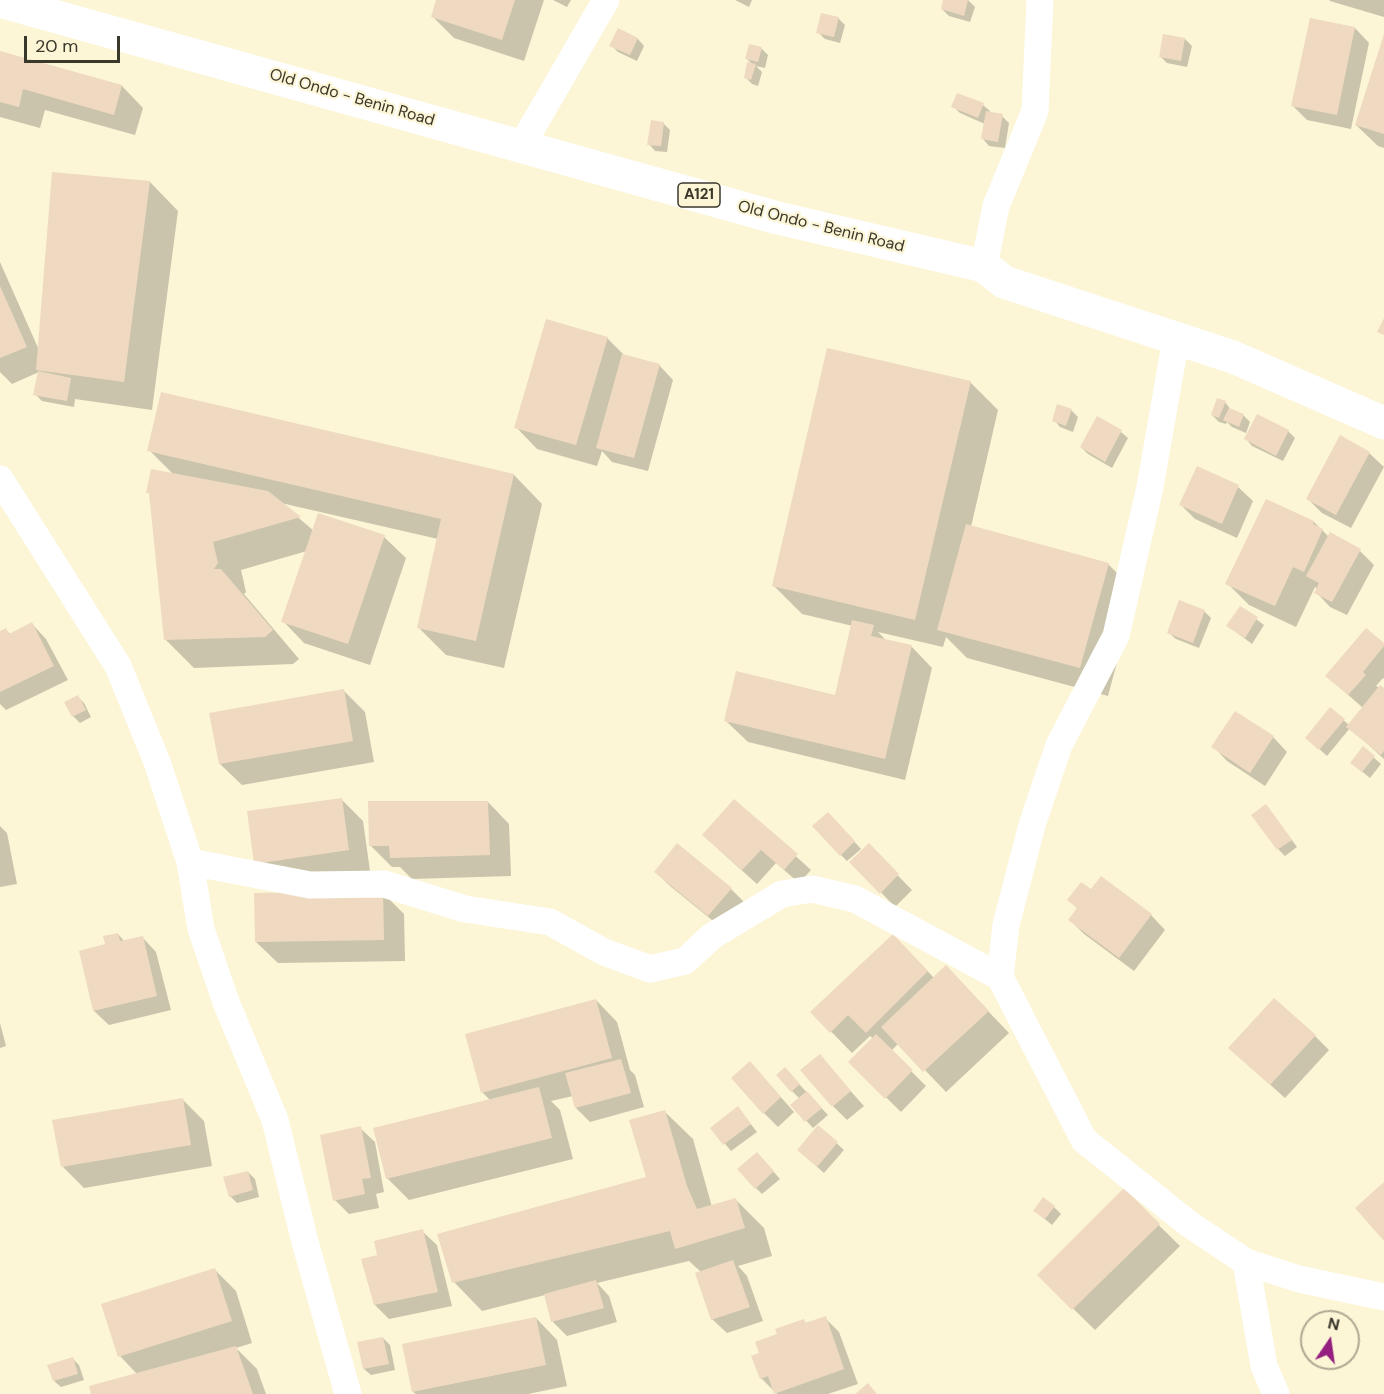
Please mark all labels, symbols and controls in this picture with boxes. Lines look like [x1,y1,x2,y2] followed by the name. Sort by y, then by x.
[27,24,123,62] scale bar
[35,34,78,58] text: 20 m
[267,65,437,131] street label: Old Ondo - Benin Road
[678,183,720,207] road number: A121
[736,197,906,257] street label: Old Ondo - Benin Road
[1300,1310,1360,1370] north arrow
[1326,1312,1342,1335] text: N

